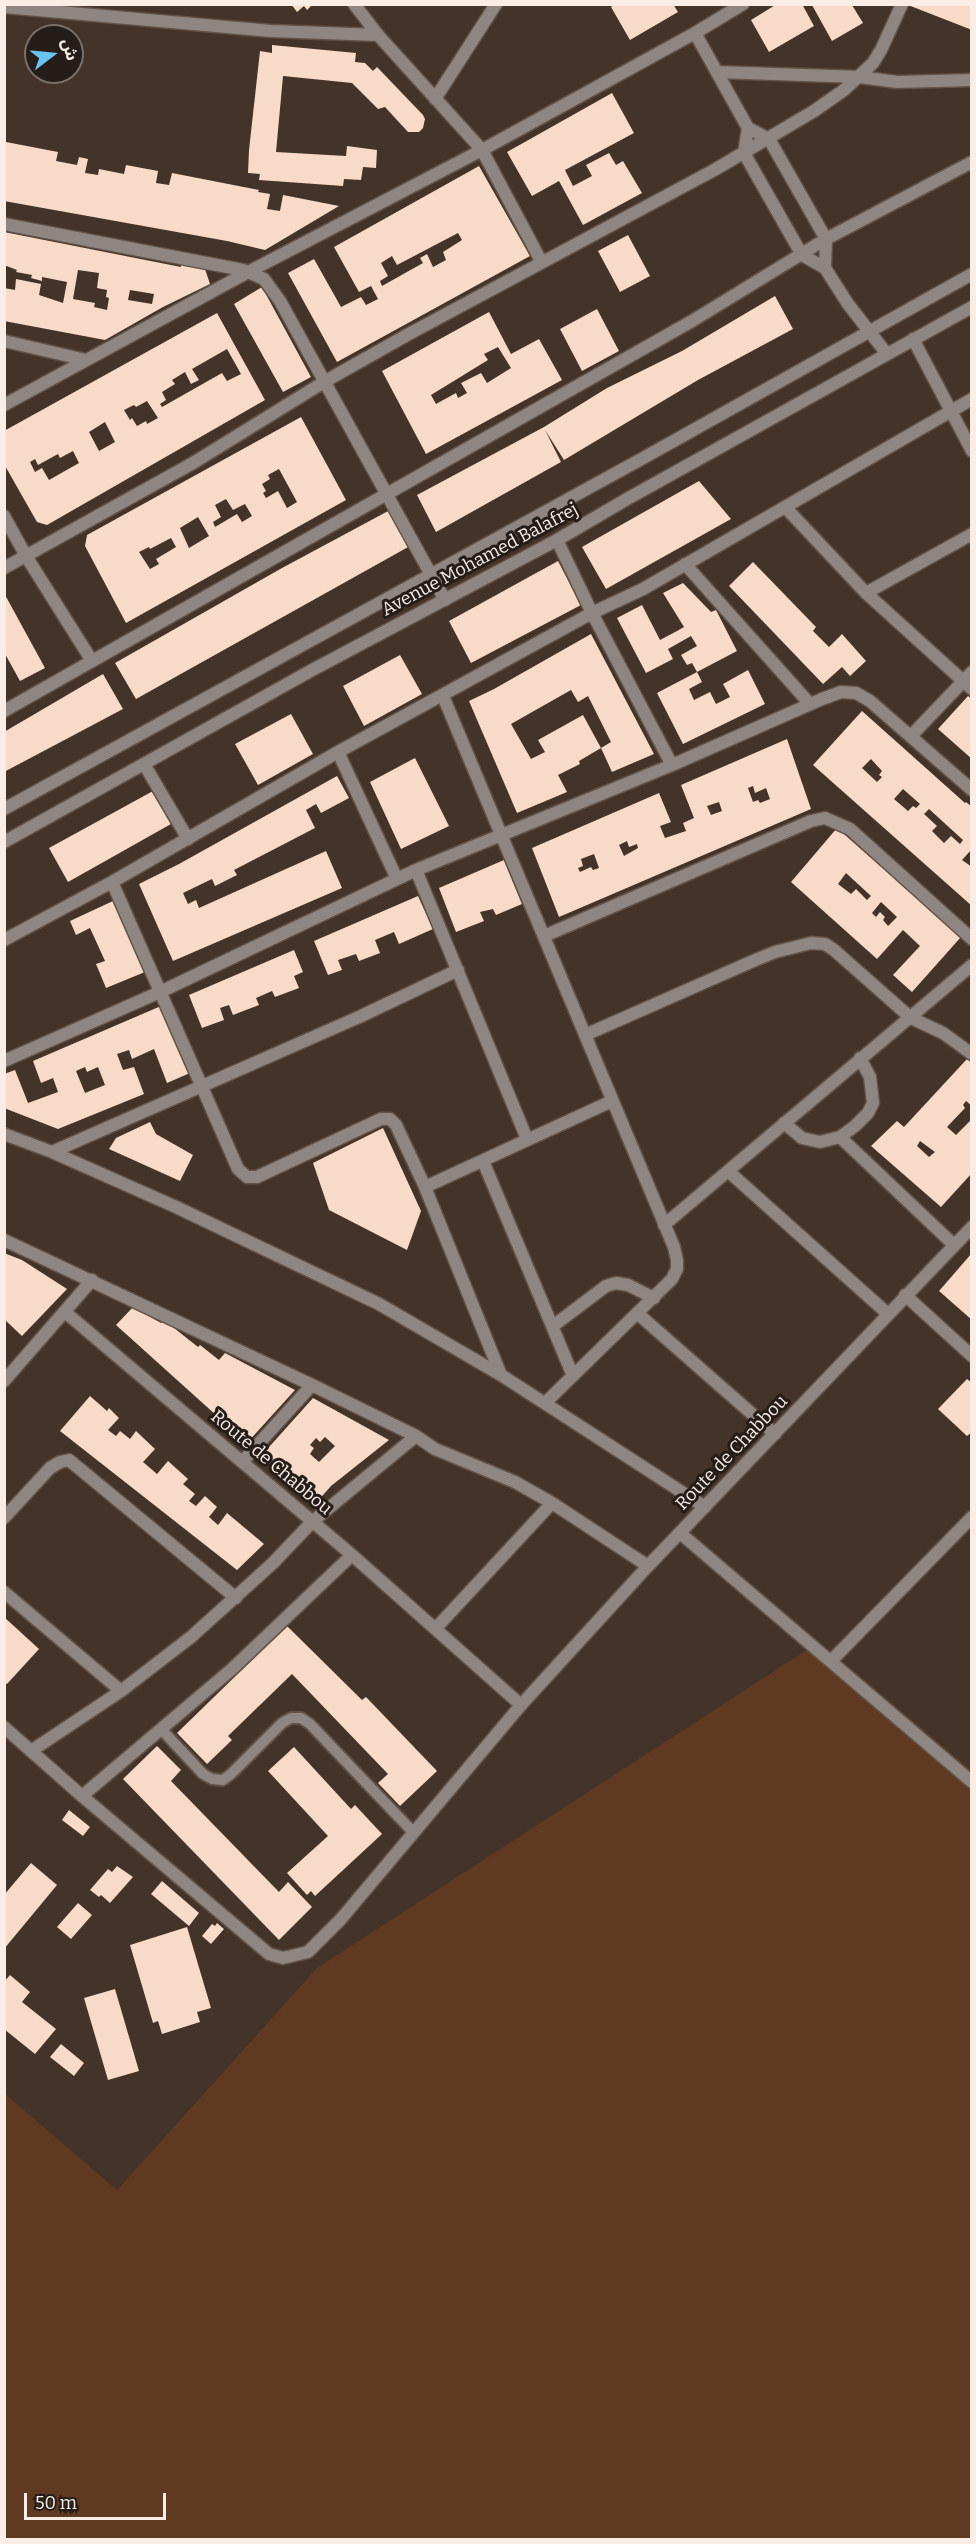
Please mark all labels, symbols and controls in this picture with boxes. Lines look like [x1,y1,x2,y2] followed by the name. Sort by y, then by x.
[24,24,84,84] north arrow
[58,36,82,63] text: ش
[378,499,582,621] street label: Avenue Mohamed Balafrej
[672,1391,792,1515] street label: Route de Chabbou
[206,1406,336,1520] street label: Route de Chabbou
[27,2481,170,2519] scale bar
[35,2492,77,2514] text: 50 m

